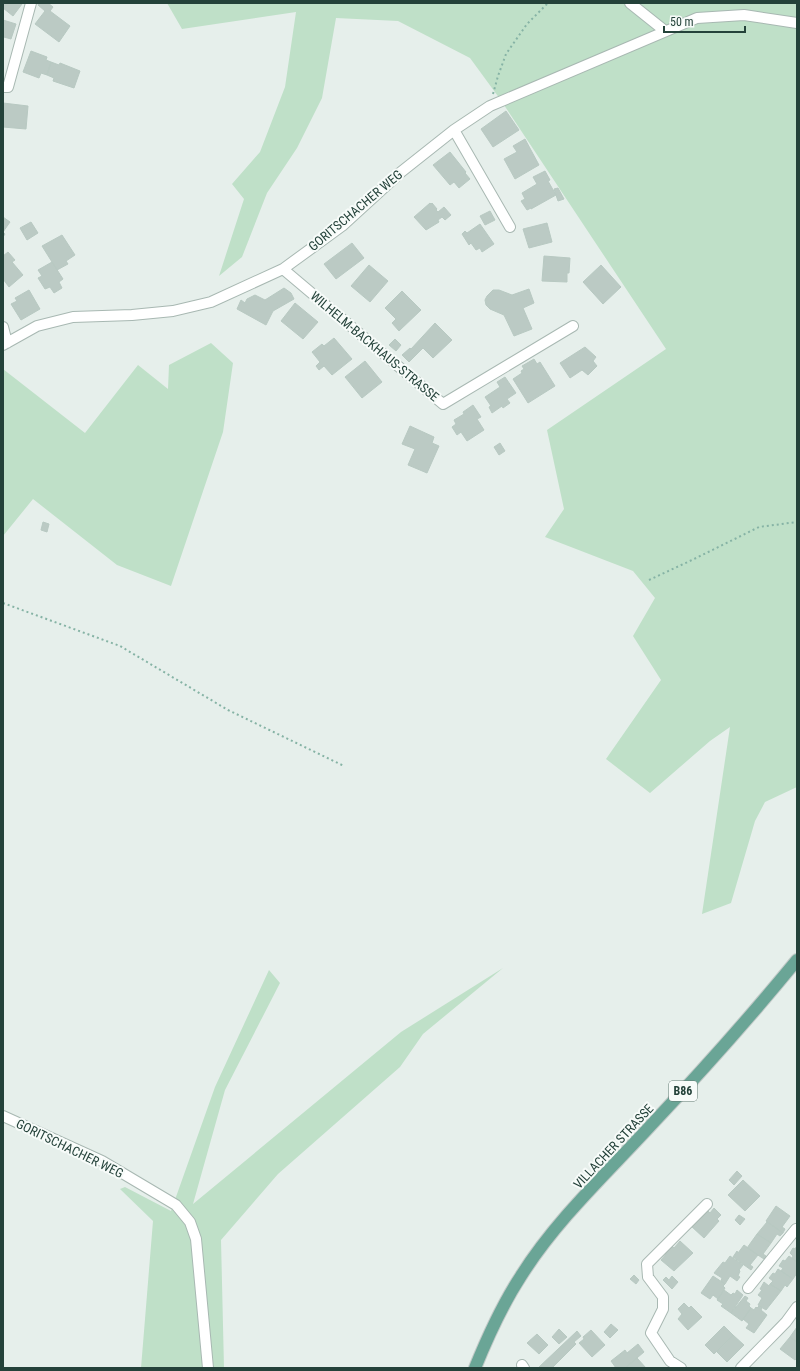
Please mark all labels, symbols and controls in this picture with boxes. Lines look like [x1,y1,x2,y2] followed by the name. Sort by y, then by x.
[664,8,745,34] scale bar
[670,15,694,29] text: 50 m
[305,167,405,254] street label: GORITSCHACHER WEG
[308,288,442,404] street label: WILHELM-BACKHAUS-STRASSE
[669,1081,697,1101] road number: B86
[570,1101,656,1192] street label: VILLACHER STRASSE
[14,1116,126,1181] street label: GORITSCHACHER WEG

